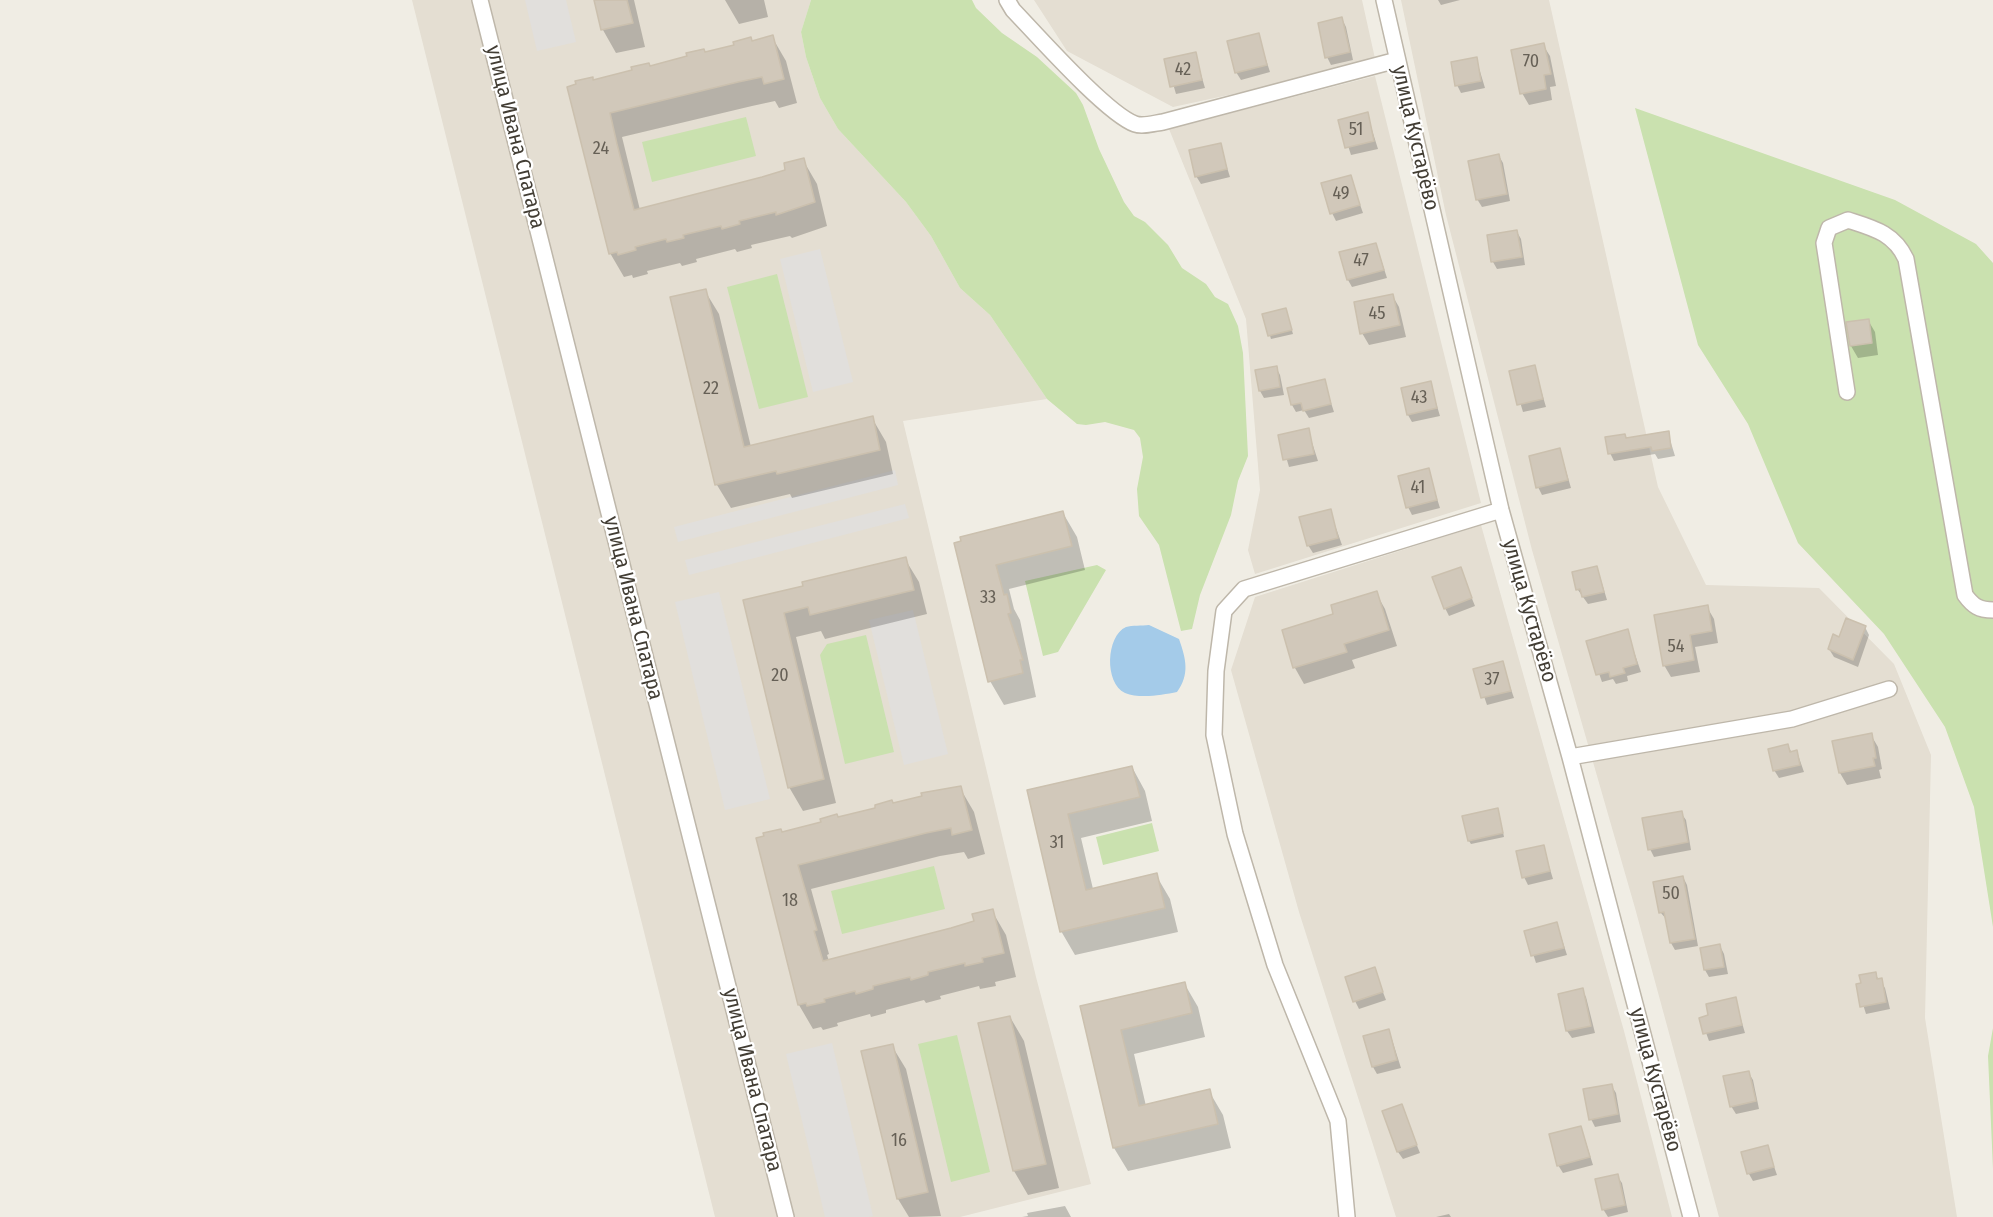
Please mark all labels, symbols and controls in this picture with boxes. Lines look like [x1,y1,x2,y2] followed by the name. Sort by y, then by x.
[480,43,550,231] street label: улица Ивана Спатара
[1523,51,1539,73] house number: 70
[1175,59,1191,81] house number: 42
[1386,63,1444,213] street label: улица Кустарёво
[1349,119,1363,141] house number: 51
[593,138,609,160] house number: 24
[1332,183,1350,205] house number: 49
[1353,250,1369,272] house number: 47
[1369,303,1385,325] house number: 45
[703,378,719,400] house number: 22
[1411,387,1427,409] house number: 43
[1411,477,1425,499] house number: 41
[598,514,668,702] street label: улица Ивана Спатара
[1496,536,1562,686] street label: улица Кустарёво
[980,587,996,609] house number: 33
[1668,636,1684,658] house number: 54
[771,665,789,687] house number: 20
[1484,669,1500,691] house number: 37
[1050,832,1064,854] house number: 31
[1662,883,1680,905] house number: 50
[782,890,798,912] house number: 18
[717,986,787,1174] street label: улица Ивана Спатара
[1624,1005,1686,1155] street label: улица Кустарёво
[891,1130,907,1152] house number: 16

